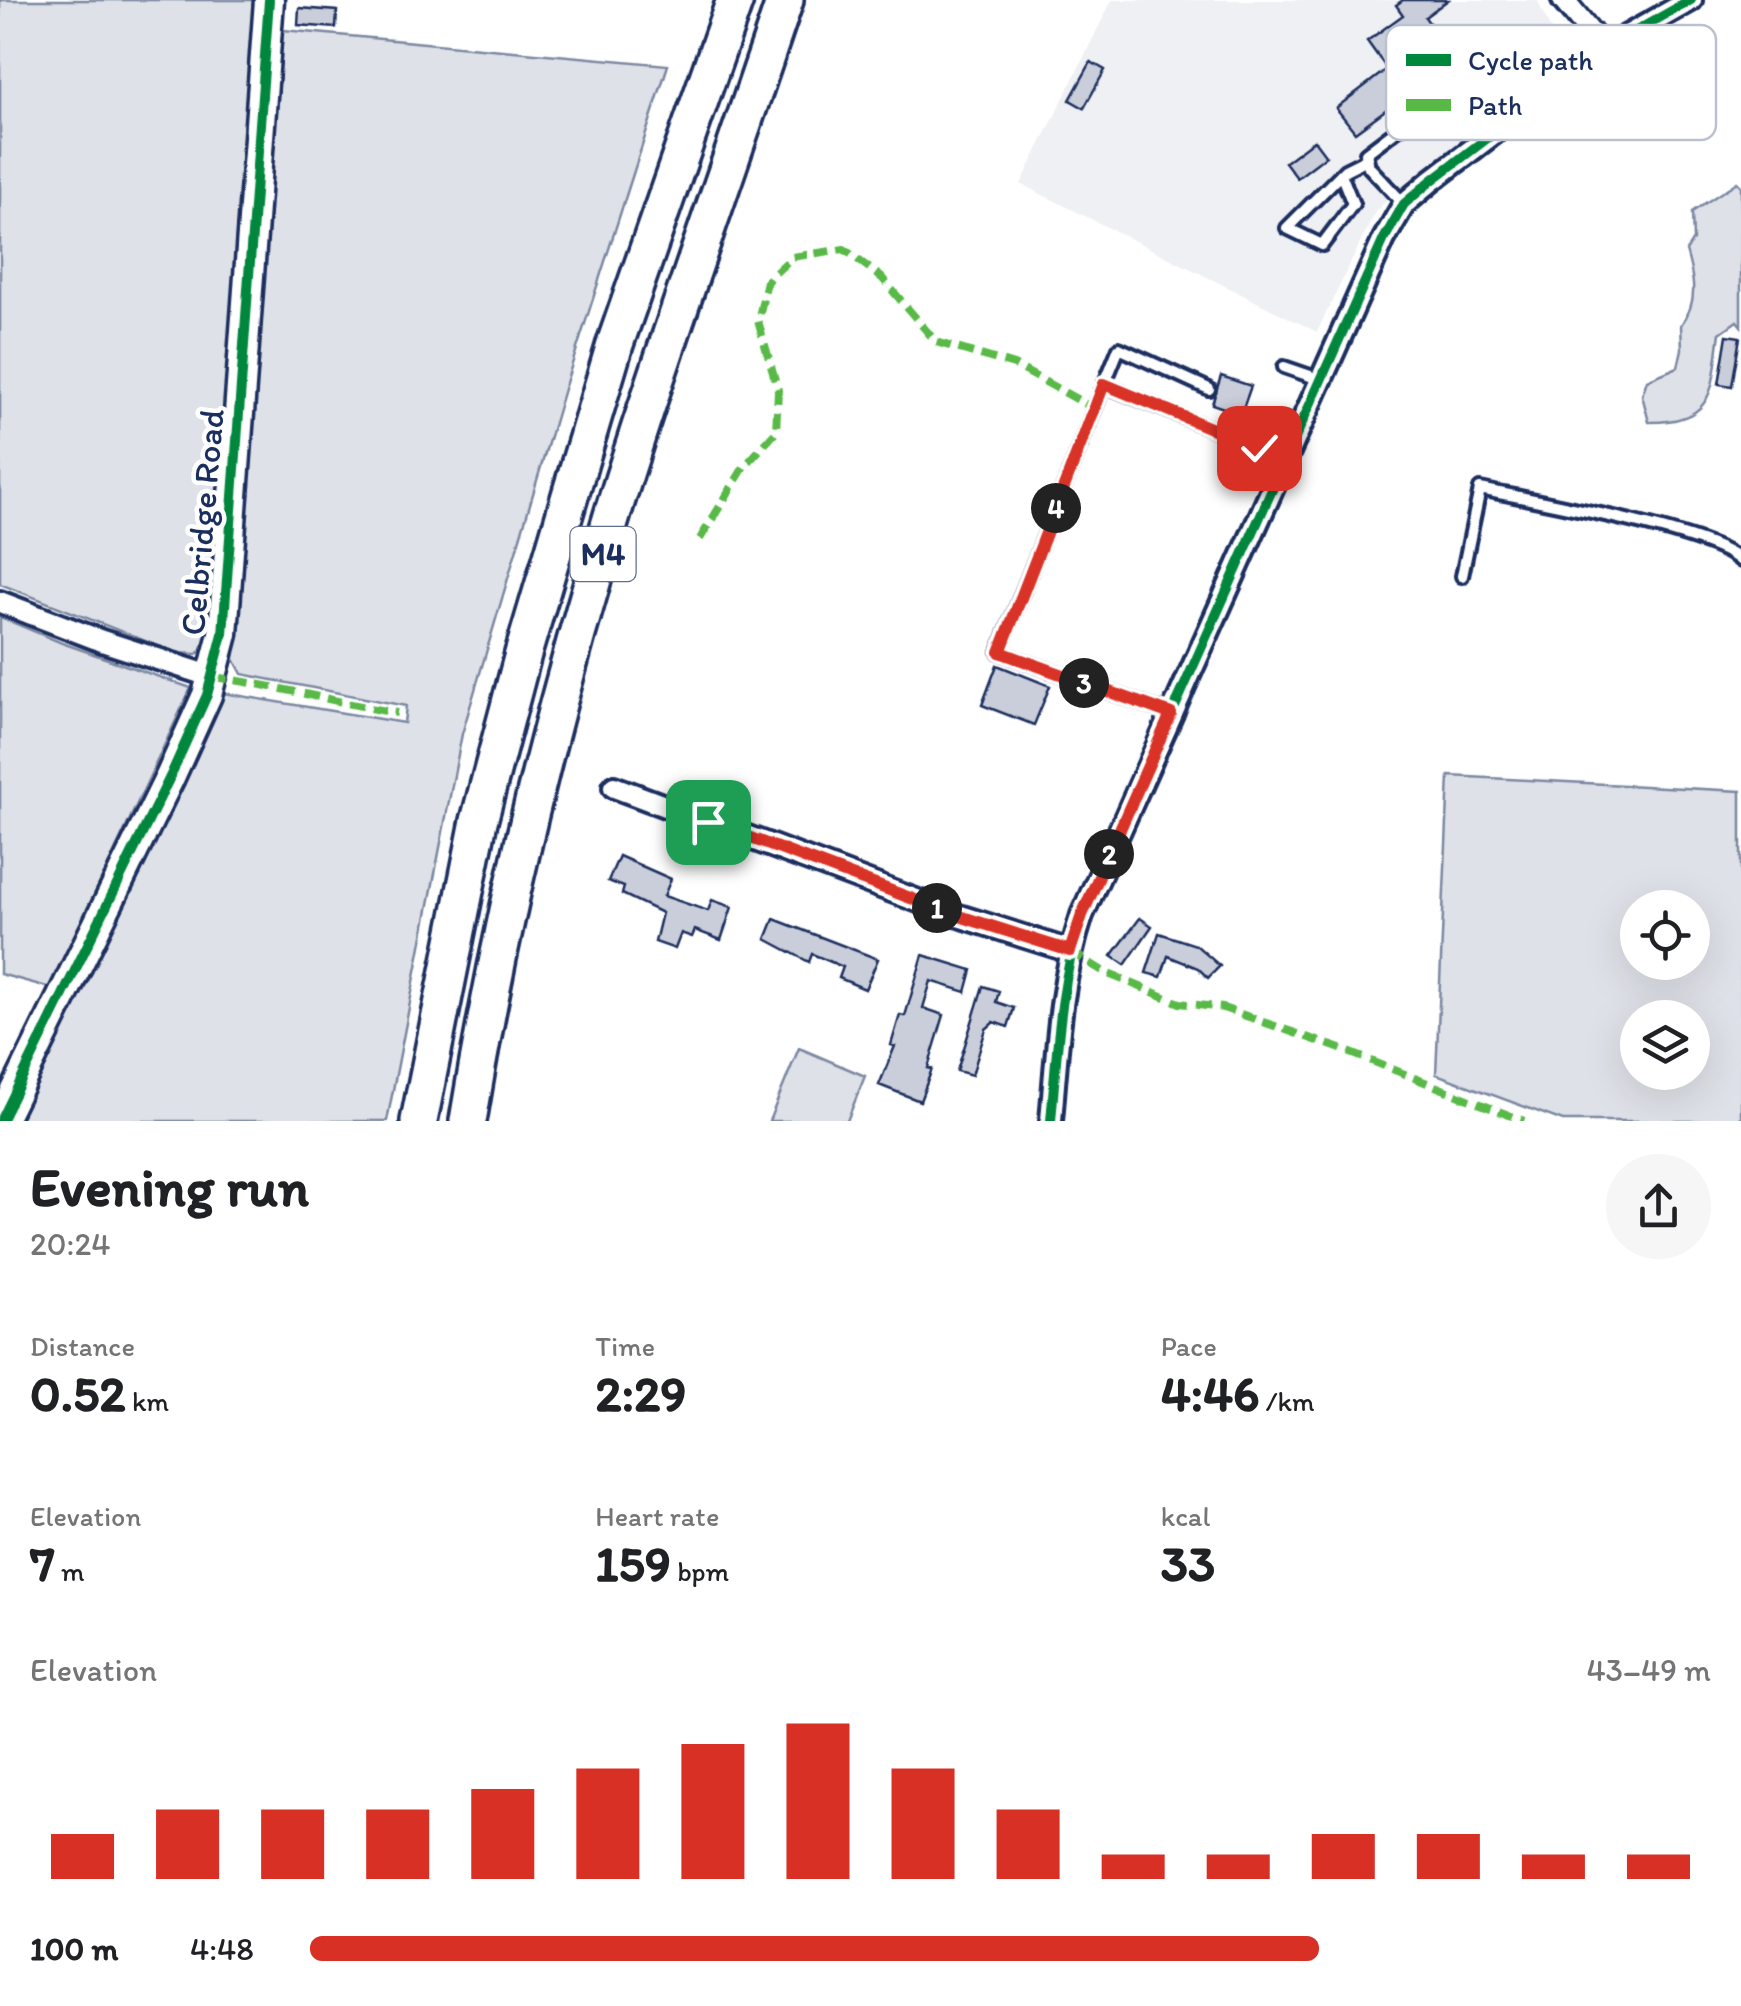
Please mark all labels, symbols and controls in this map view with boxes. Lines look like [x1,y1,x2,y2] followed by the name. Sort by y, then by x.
[1386,25,1716,140] legend
[1468,43,1593,77] text: Cycle path
[1468,88,1522,122] text: Path
[1217,406,1302,491] pin
[171,407,233,637] street label: Celbridge Road
[1232,421,1287,476] icon: check
[1031,483,1081,533] pin: 4
[1048,491,1064,525] text: 4
[570,527,636,581] road number: M4
[1059,658,1109,708] pin: 3
[1076,666,1092,700] text: 3
[666,780,751,865] pin
[681,795,736,850] icon: arrive
[1084,829,1134,879] pin: 2
[1102,837,1116,871] text: 2
[912,883,962,933] pin: 1
[1620,890,1710,1090] map controls
[1620,890,1710,980] button: locate
[931,891,944,925] text: 1
[1620,1000,1710,1090] button: layers
[30,1154,309,1220] text: Evening run
[1606,1154,1711,1259] button: share
[30,1225,110,1263] text: 20:24
[30,1329,135,1363] text: Distance
[595,1329,655,1363] text: Time
[1161,1329,1217,1363] text: Pace
[30,1363,126,1424] text: 0.52
[595,1363,686,1424] text: 2:29
[1161,1363,1259,1424] text: 4:46
[126,1384,169,1418] text: km
[1259,1384,1315,1418] text: /km
[30,1499,141,1533] text: Elevation
[595,1499,719,1533] text: Heart rate
[1161,1499,1210,1533] text: kcal
[30,1533,55,1594] text: 7
[595,1533,671,1594] text: 159
[1161,1533,1215,1594] text: 33
[55,1554,85,1588] text: m
[671,1554,729,1588] text: bpm
[30,1651,157,1689] text: Elevation
[1586,1651,1711,1689] text: 43–49 m
[30,1930,118,1968] text: 100 m
[190,1930,254,1968] text: 4:48

